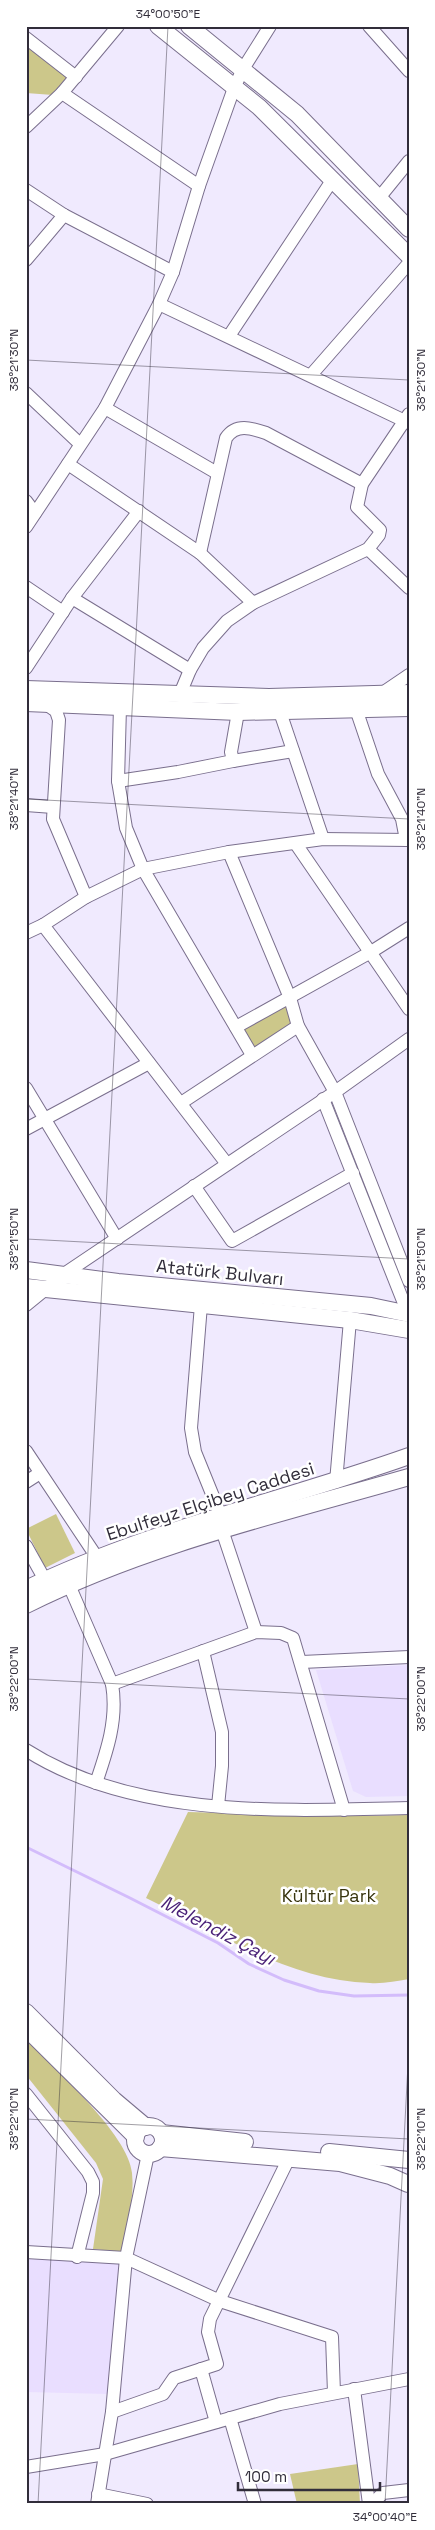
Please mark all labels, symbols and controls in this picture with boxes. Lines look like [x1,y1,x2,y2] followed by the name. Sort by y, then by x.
[136,6,200,22] text: 34°00'50"E
[6,329,22,391] text: 38°21'30"N
[413,349,429,411] text: 38°21'30"N
[6,768,22,830] text: 38°21'40"N
[413,788,429,850] text: 38°21'40"N
[6,1208,22,1270] text: 38°21'50"N
[413,1228,429,1290] text: 38°21'50"N
[155,1254,285,1290] street label: Atatürk Bulvarı
[103,1456,317,1546] street label: Ebulfeyz Elçibey Caddesi
[6,1646,22,1712] text: 38°22'00"N
[413,1666,429,1732] text: 38°22'00"N
[282,1884,376,1907] park label: Kültür Park
[156,1889,281,1971] water label: Melendiz Çayı
[6,2088,22,2150] text: 38°22'10"N
[413,2108,429,2170] text: 38°22'10"N
[238,2460,380,2492] scale bar
[245,2467,287,2486] text: 100 m
[353,2509,417,2525] text: 34°00'40"E

